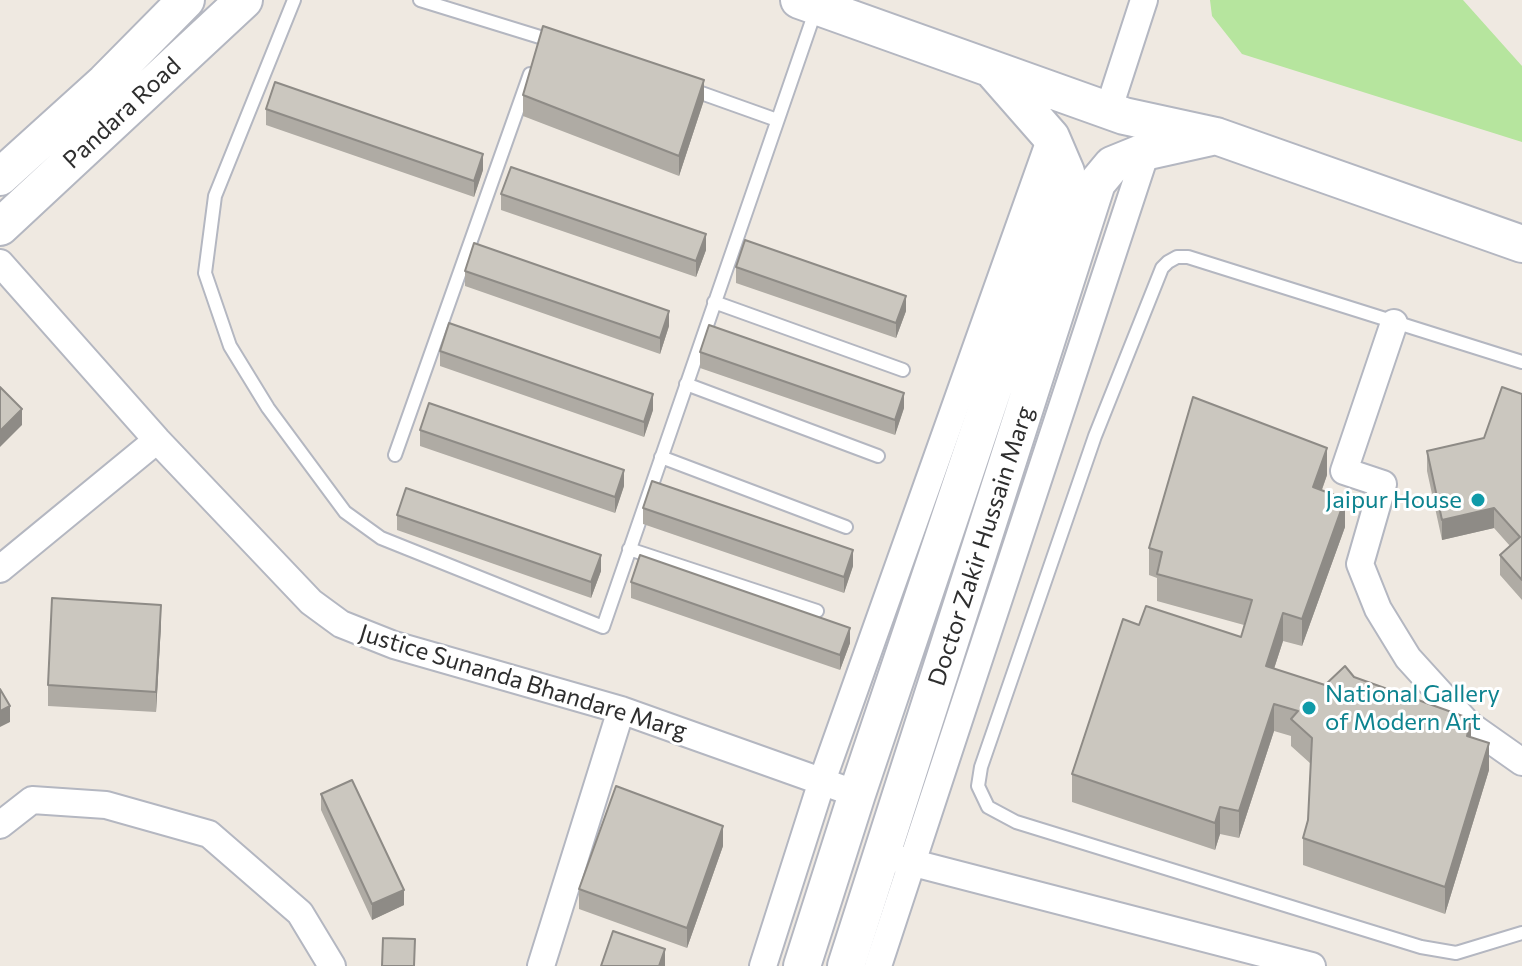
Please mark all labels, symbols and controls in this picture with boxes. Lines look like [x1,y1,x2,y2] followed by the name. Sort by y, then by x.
[57,51,187,175] street label: Pandara Road
[922,403,1040,689] street label: Doctor Zakir Hussain Marg
[1325,486,1462,514] place label: Jaipur House
[1469,491,1487,509] marker: Jaipur House
[356,618,690,746] street label: Justice Sunanda Bhandare Marg
[1325,680,1500,736] place label: National Gallery of Modern Art
[1300,699,1318,717] marker: National Gallery of Modern Art

